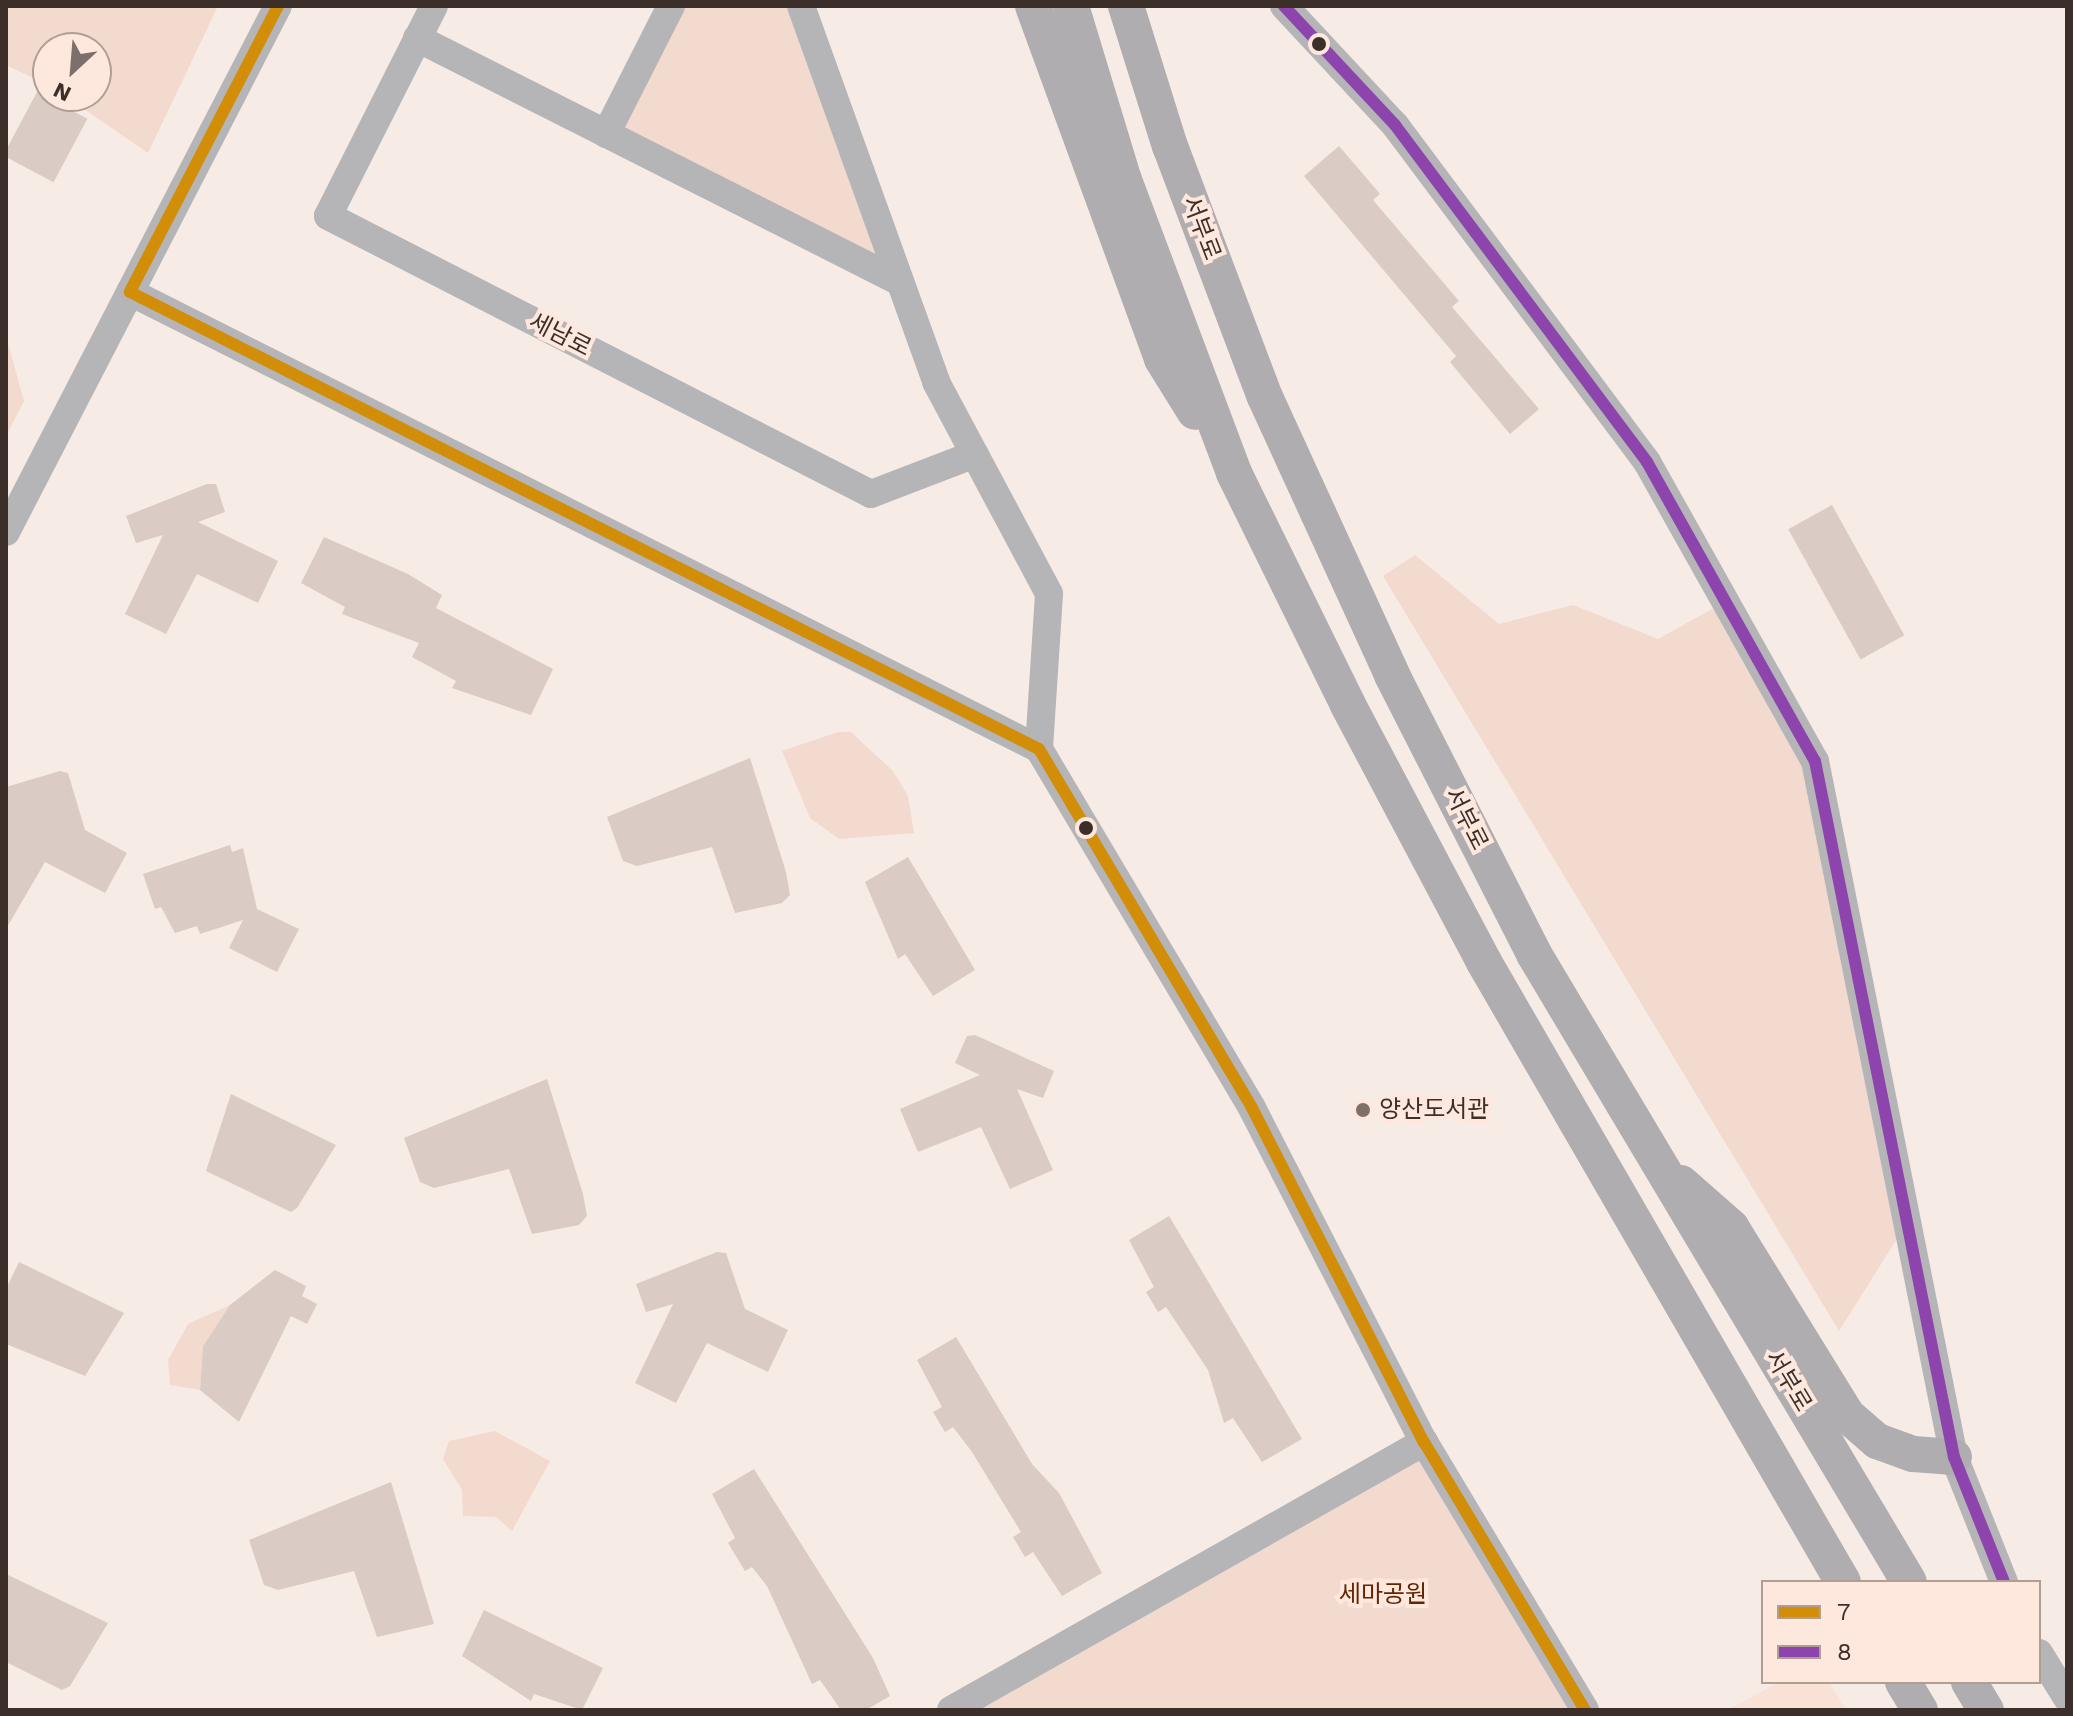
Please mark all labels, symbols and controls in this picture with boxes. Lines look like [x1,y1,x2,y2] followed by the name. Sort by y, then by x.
[32,32,112,112] north arrow
[1311,36,1327,52] unlabelled marker
[49,77,75,107] text: N
[1176,192,1226,264] street label: 서부로
[524,307,596,363] street label: 세남로
[1438,783,1494,855] street label: 서부로
[1078,820,1094,836] unlabelled marker
[1379,1096,1489,1124] place label: 양산도서관
[1354,1101,1372,1119] marker: 양산도서관
[1759,1345,1817,1417] street label: 서부로
[1761,1580,2041,1684] legend
[1339,1581,1427,1609] park label: 세마공원
[1837,1598,1850,1626] text: 7
[1837,1638,1852,1666] text: 8

